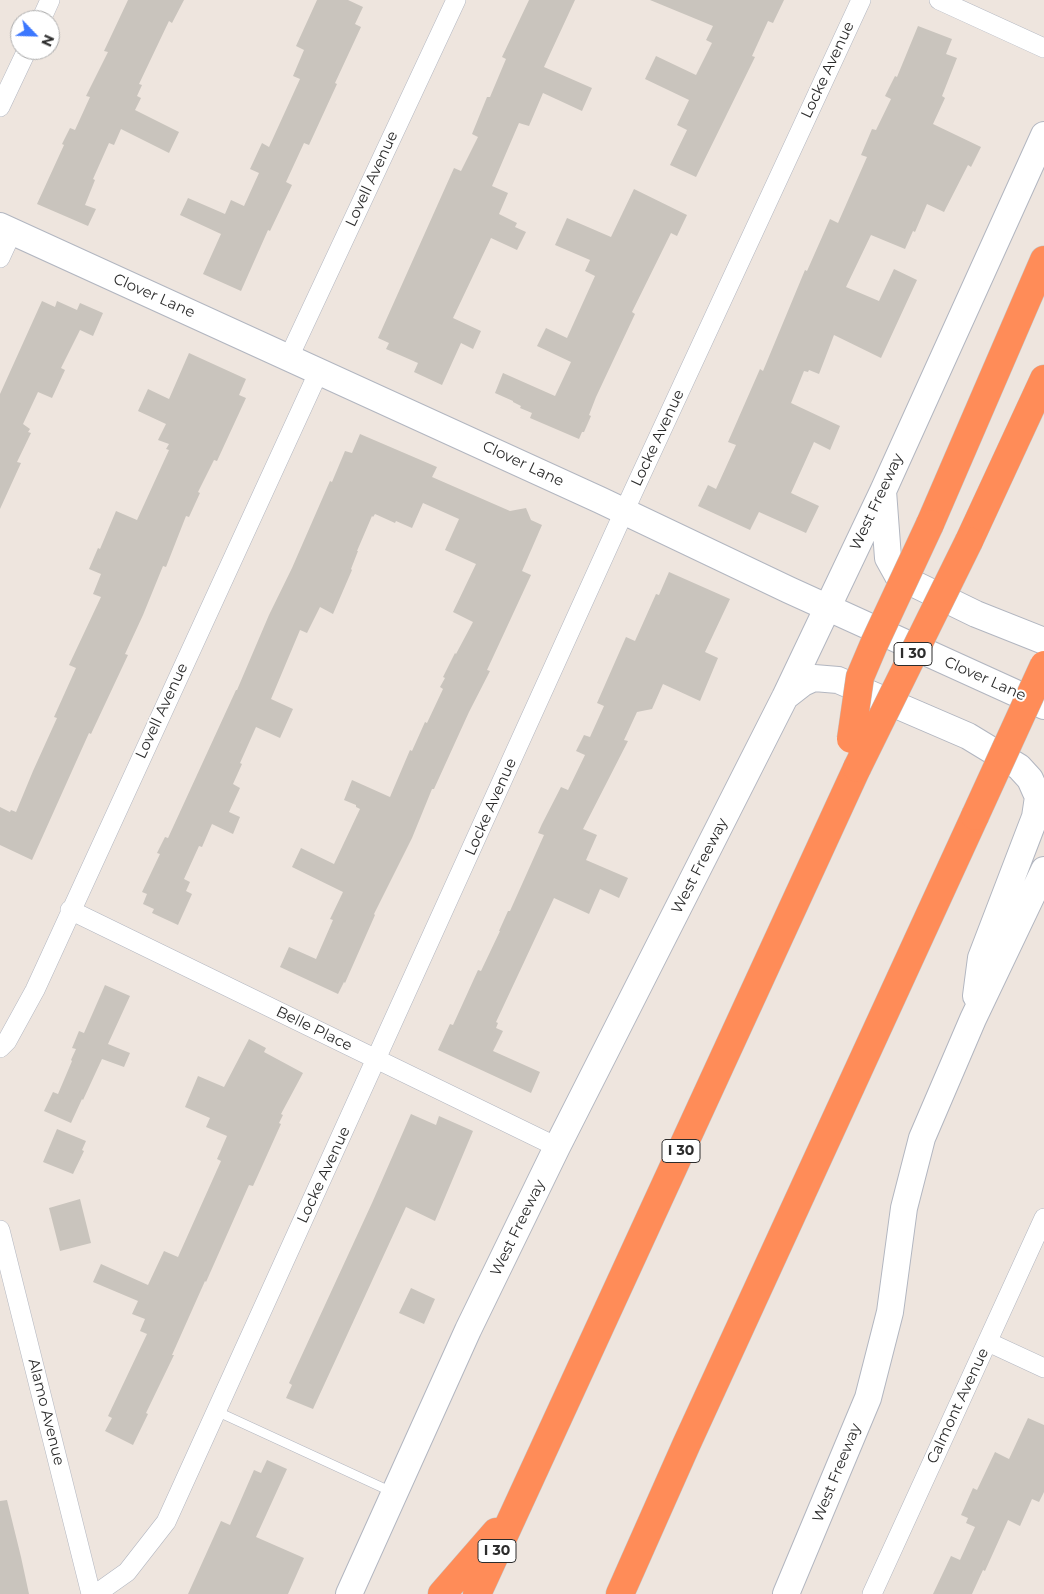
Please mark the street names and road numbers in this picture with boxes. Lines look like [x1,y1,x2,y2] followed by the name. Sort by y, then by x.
[798,19,858,121] street label: Locke Avenue
[342,128,402,230] street label: Lovell Avenue
[110,270,198,322] street label: Clover Lane
[628,387,688,489] street label: Locke Avenue
[479,437,567,491] street label: Clover Lane
[847,451,907,553] street label: West Freeway
[894,642,932,666] road number: I 30
[941,653,1029,705] street label: Clover Lane
[132,660,192,762] street label: Lovell Avenue
[461,756,521,858] street label: Locke Avenue
[668,815,732,917] street label: West Freeway
[273,1003,355,1055] street label: Belle Place
[294,1124,354,1226] street label: Locke Avenue
[662,1140,700,1162] road number: I 30
[487,1177,549,1279] street label: West Freeway
[923,1345,993,1467] street label: Calmont Avenue
[24,1357,68,1467] street label: Alamo Avenue
[809,1421,865,1525] street label: West Freeway
[478,1540,516,1562] road number: I 30

